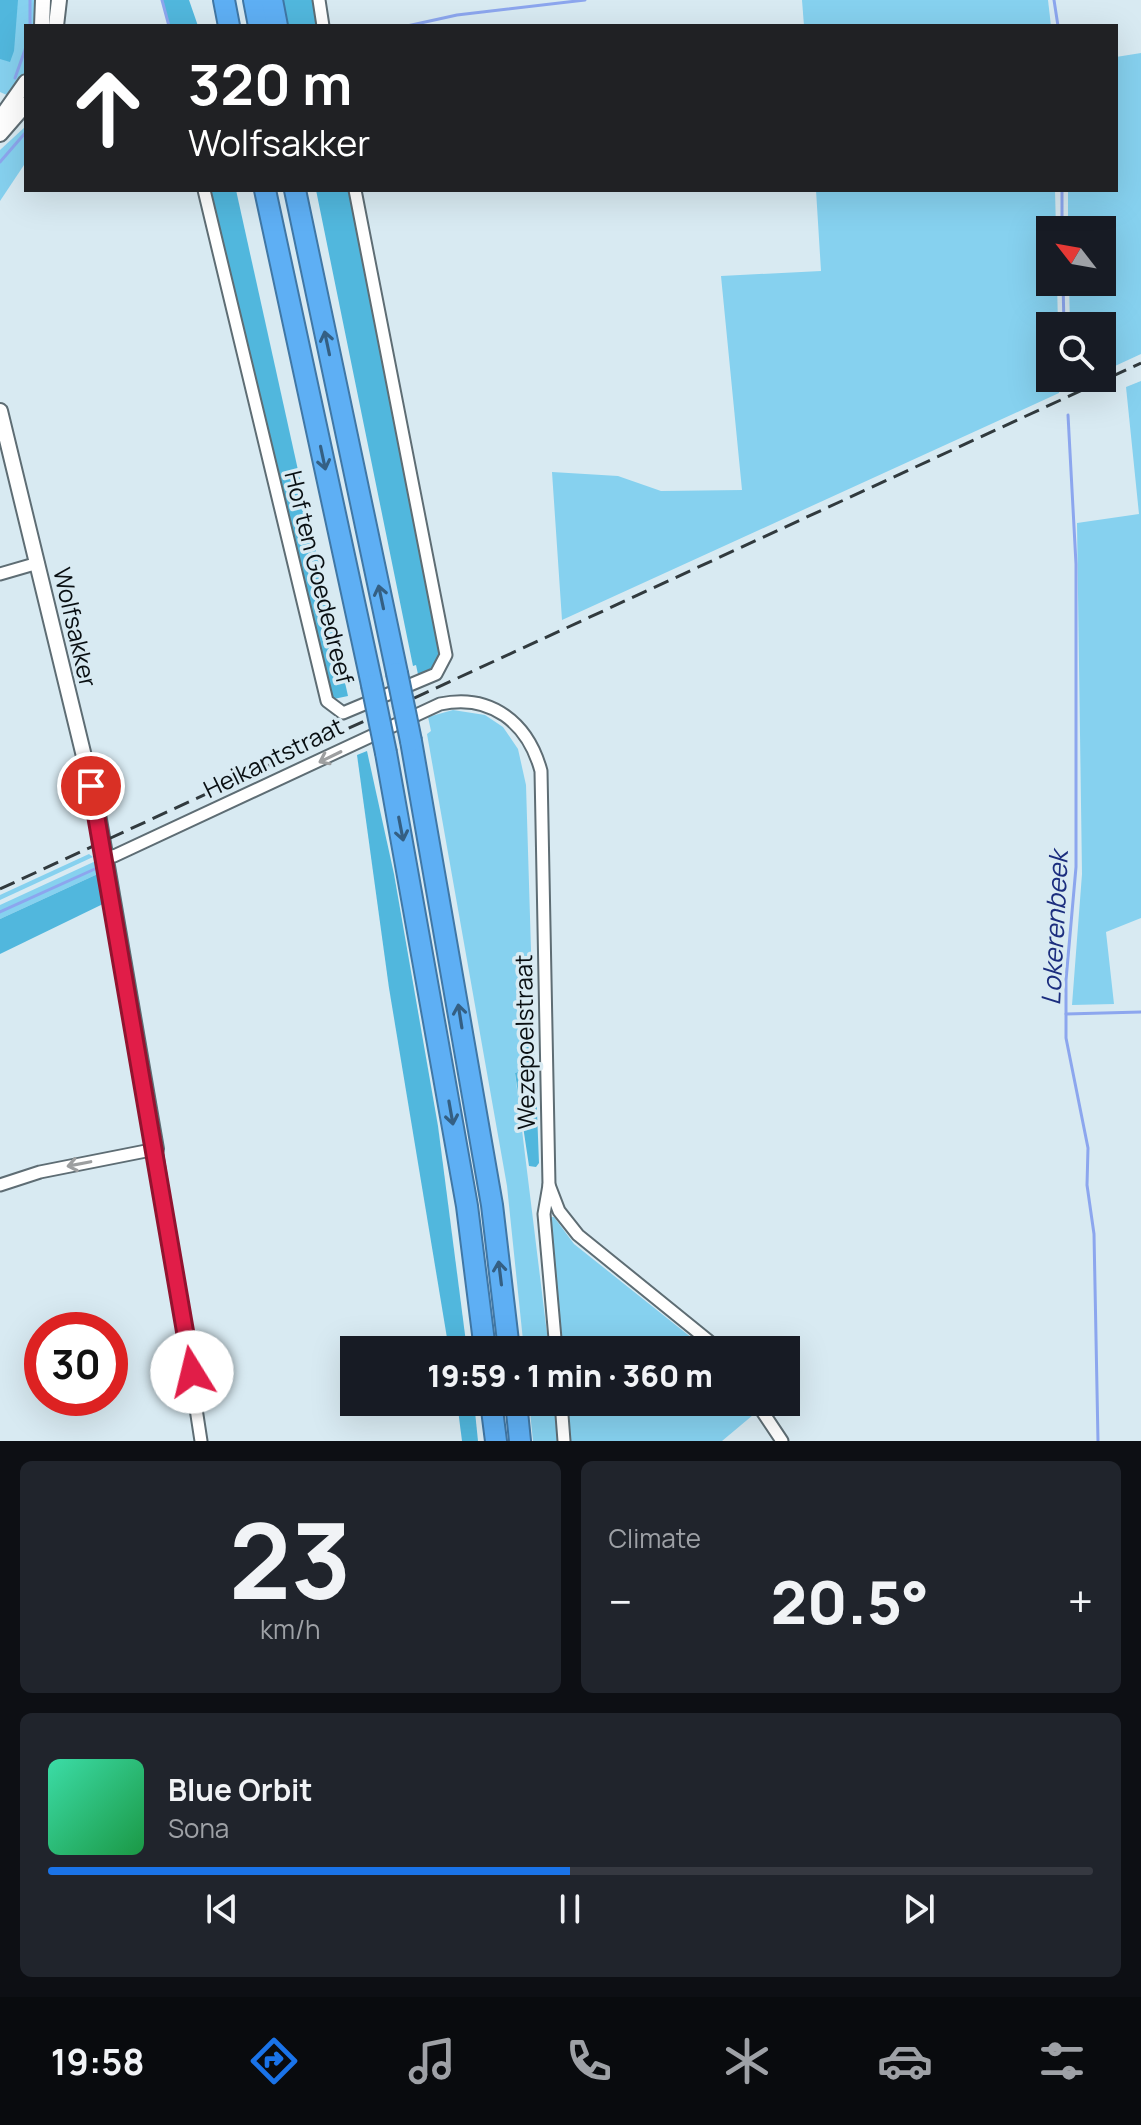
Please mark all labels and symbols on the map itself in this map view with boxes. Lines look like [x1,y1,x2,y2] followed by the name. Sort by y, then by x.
[1036,216,1116,296] north arrow
[319,330,334,356] one-way arrow
[316,445,331,470] one-way arrow
[278,467,363,687] street label: Hof ten Goededreef
[46,564,106,690] street label: Wolfsakker
[373,585,388,610] one-way arrow
[198,709,348,805] street label: Heikantstraat
[318,749,342,765] one-way arrow
[57,752,125,820] pin
[394,816,409,842] one-way arrow
[1032,846,1076,1006] water label: Lokerenbeek
[506,954,542,1130] street label: Wezepoelstraat
[452,1003,467,1029] one-way arrow
[445,1100,460,1125] one-way arrow
[67,1157,93,1172] one-way arrow
[492,1260,507,1286] one-way arrow
[24,1312,128,1416] speed limit sign: 30
[150,1330,234,1414] position arrow

